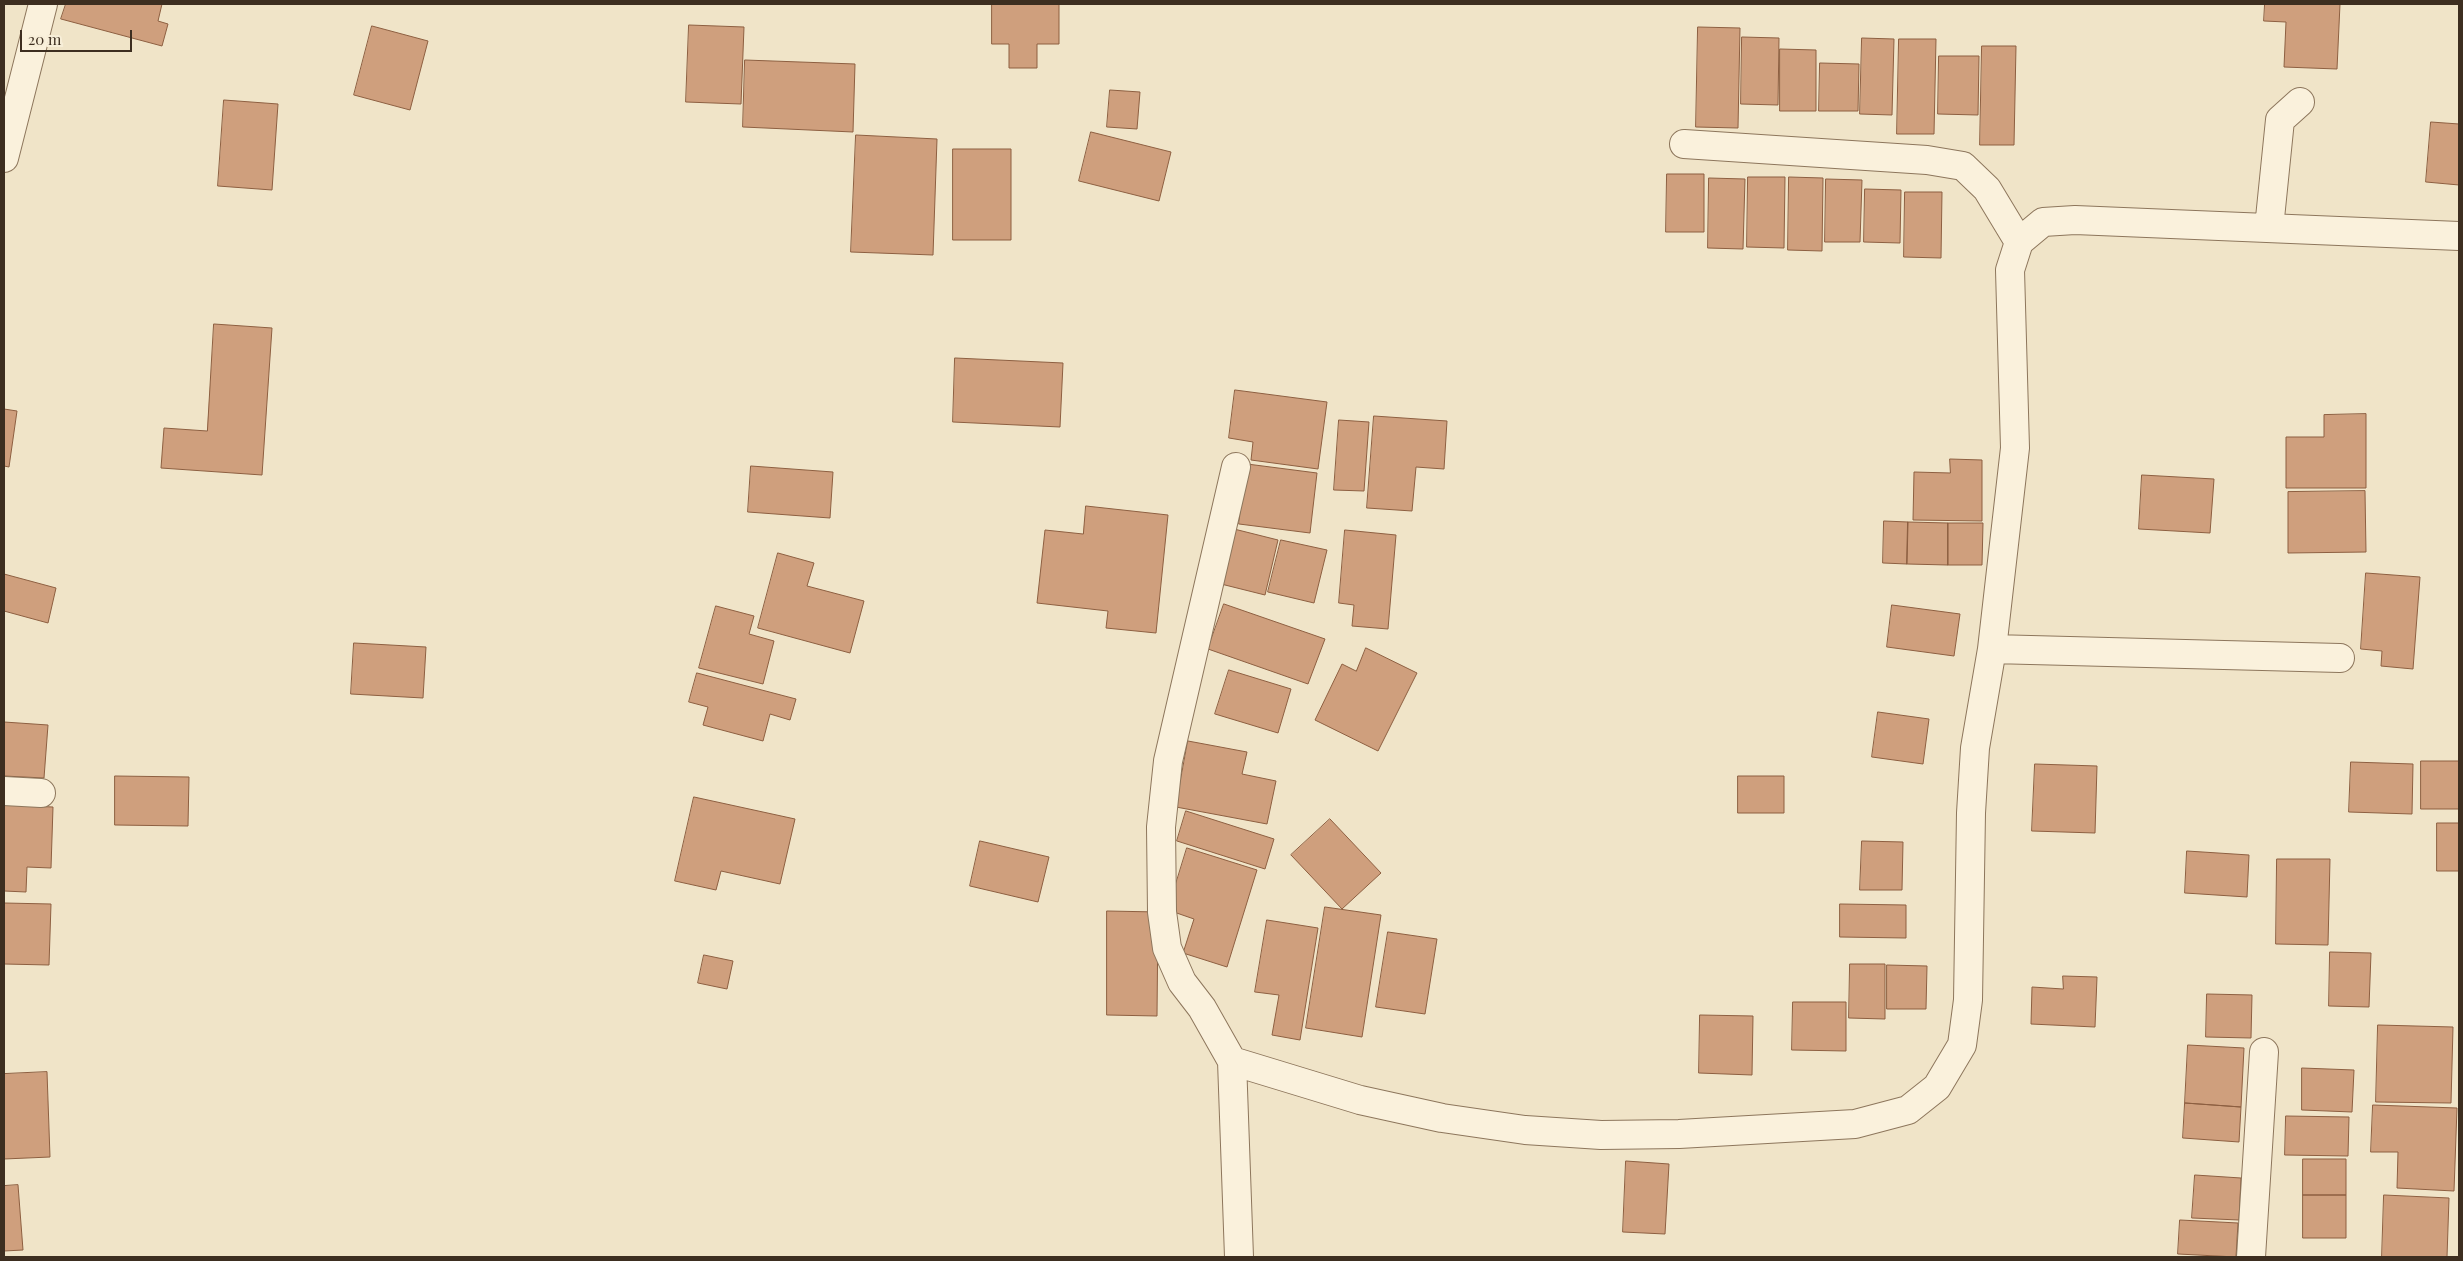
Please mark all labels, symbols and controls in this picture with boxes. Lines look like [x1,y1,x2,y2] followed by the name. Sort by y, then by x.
[22,20,135,52] scale bar
[28,29,61,49] text: 20 m

